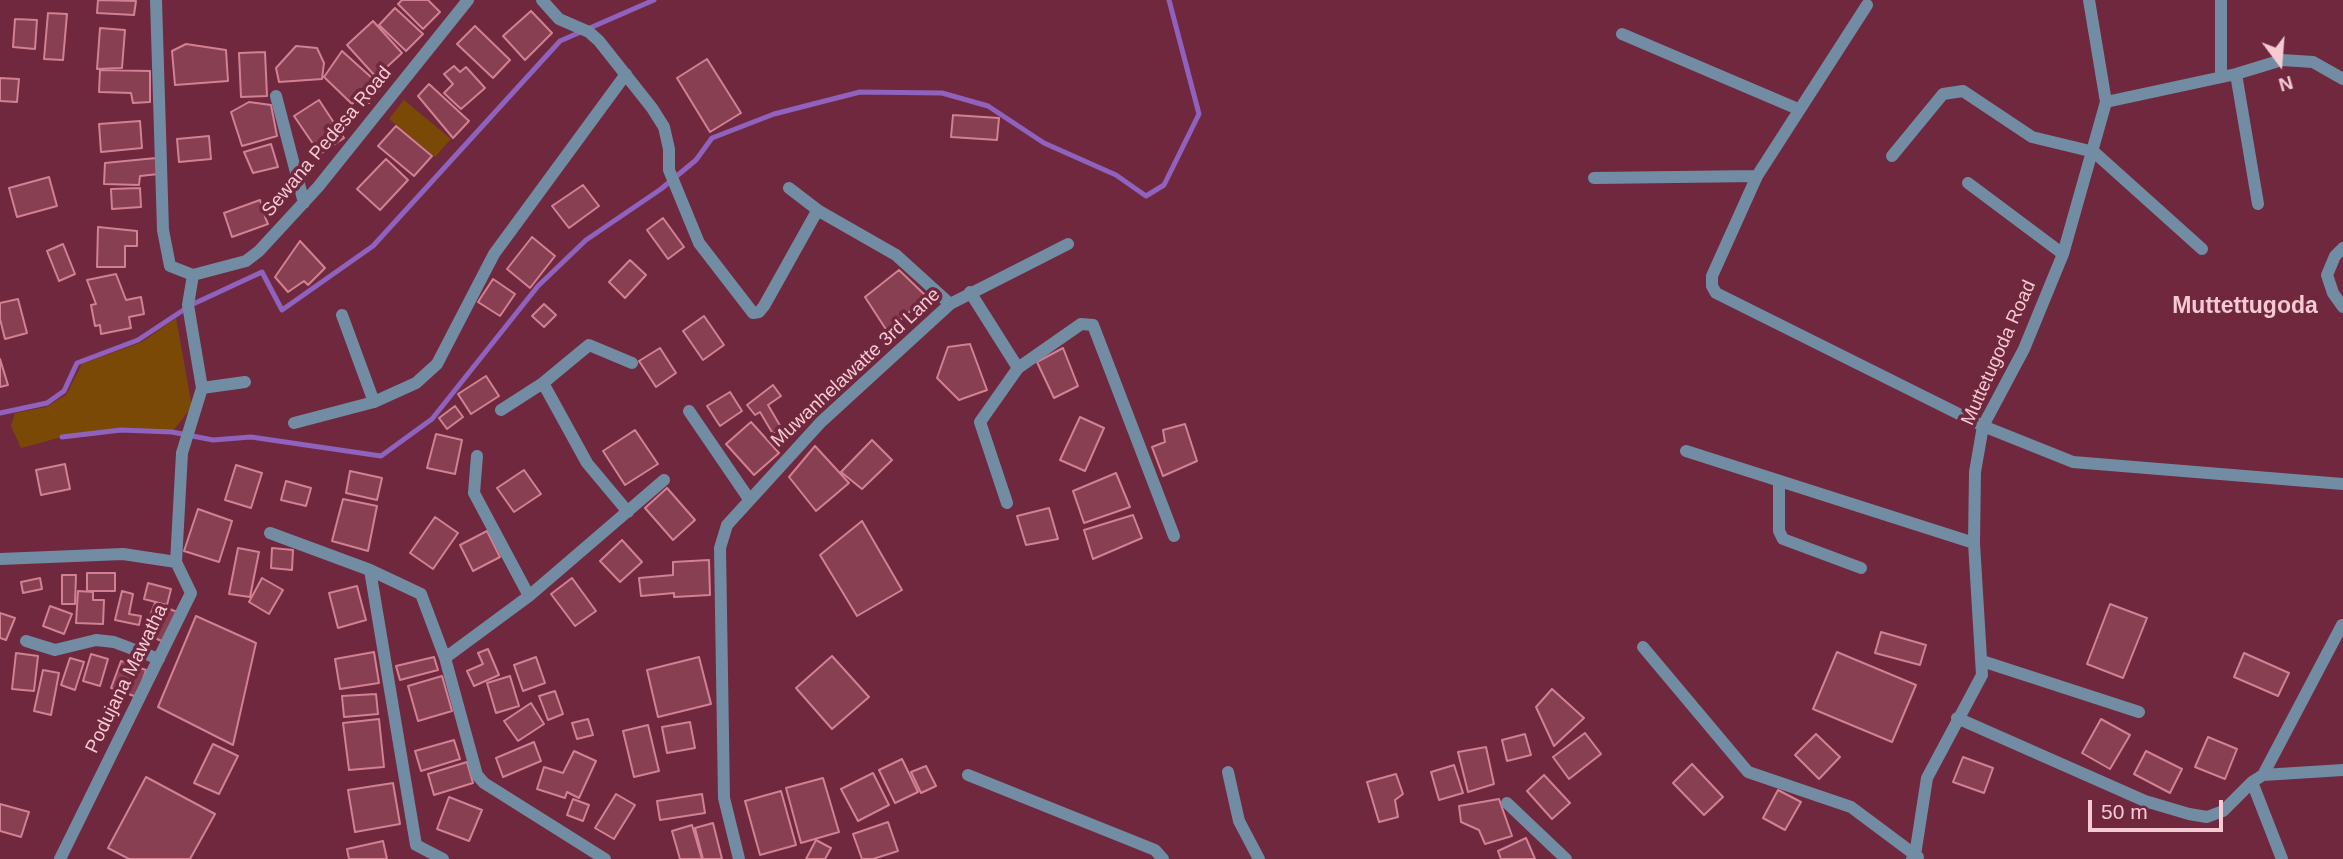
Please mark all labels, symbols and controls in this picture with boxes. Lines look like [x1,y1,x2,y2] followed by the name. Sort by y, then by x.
[2245,28,2315,98] north arrow
[257,62,397,222] street label: Sewana Pedesa Road
[2276,72,2295,96] text: N
[1957,277,2041,429] street label: Muttetugoda Road
[767,284,945,452] street label: Muwanhelawatte 3rd Lane
[2172,293,2318,321] district label: Muttettugoda
[81,601,173,757] street label: Podujana Mawatha
[2091,786,2226,830] scale bar
[2101,800,2148,823] text: 50 m

